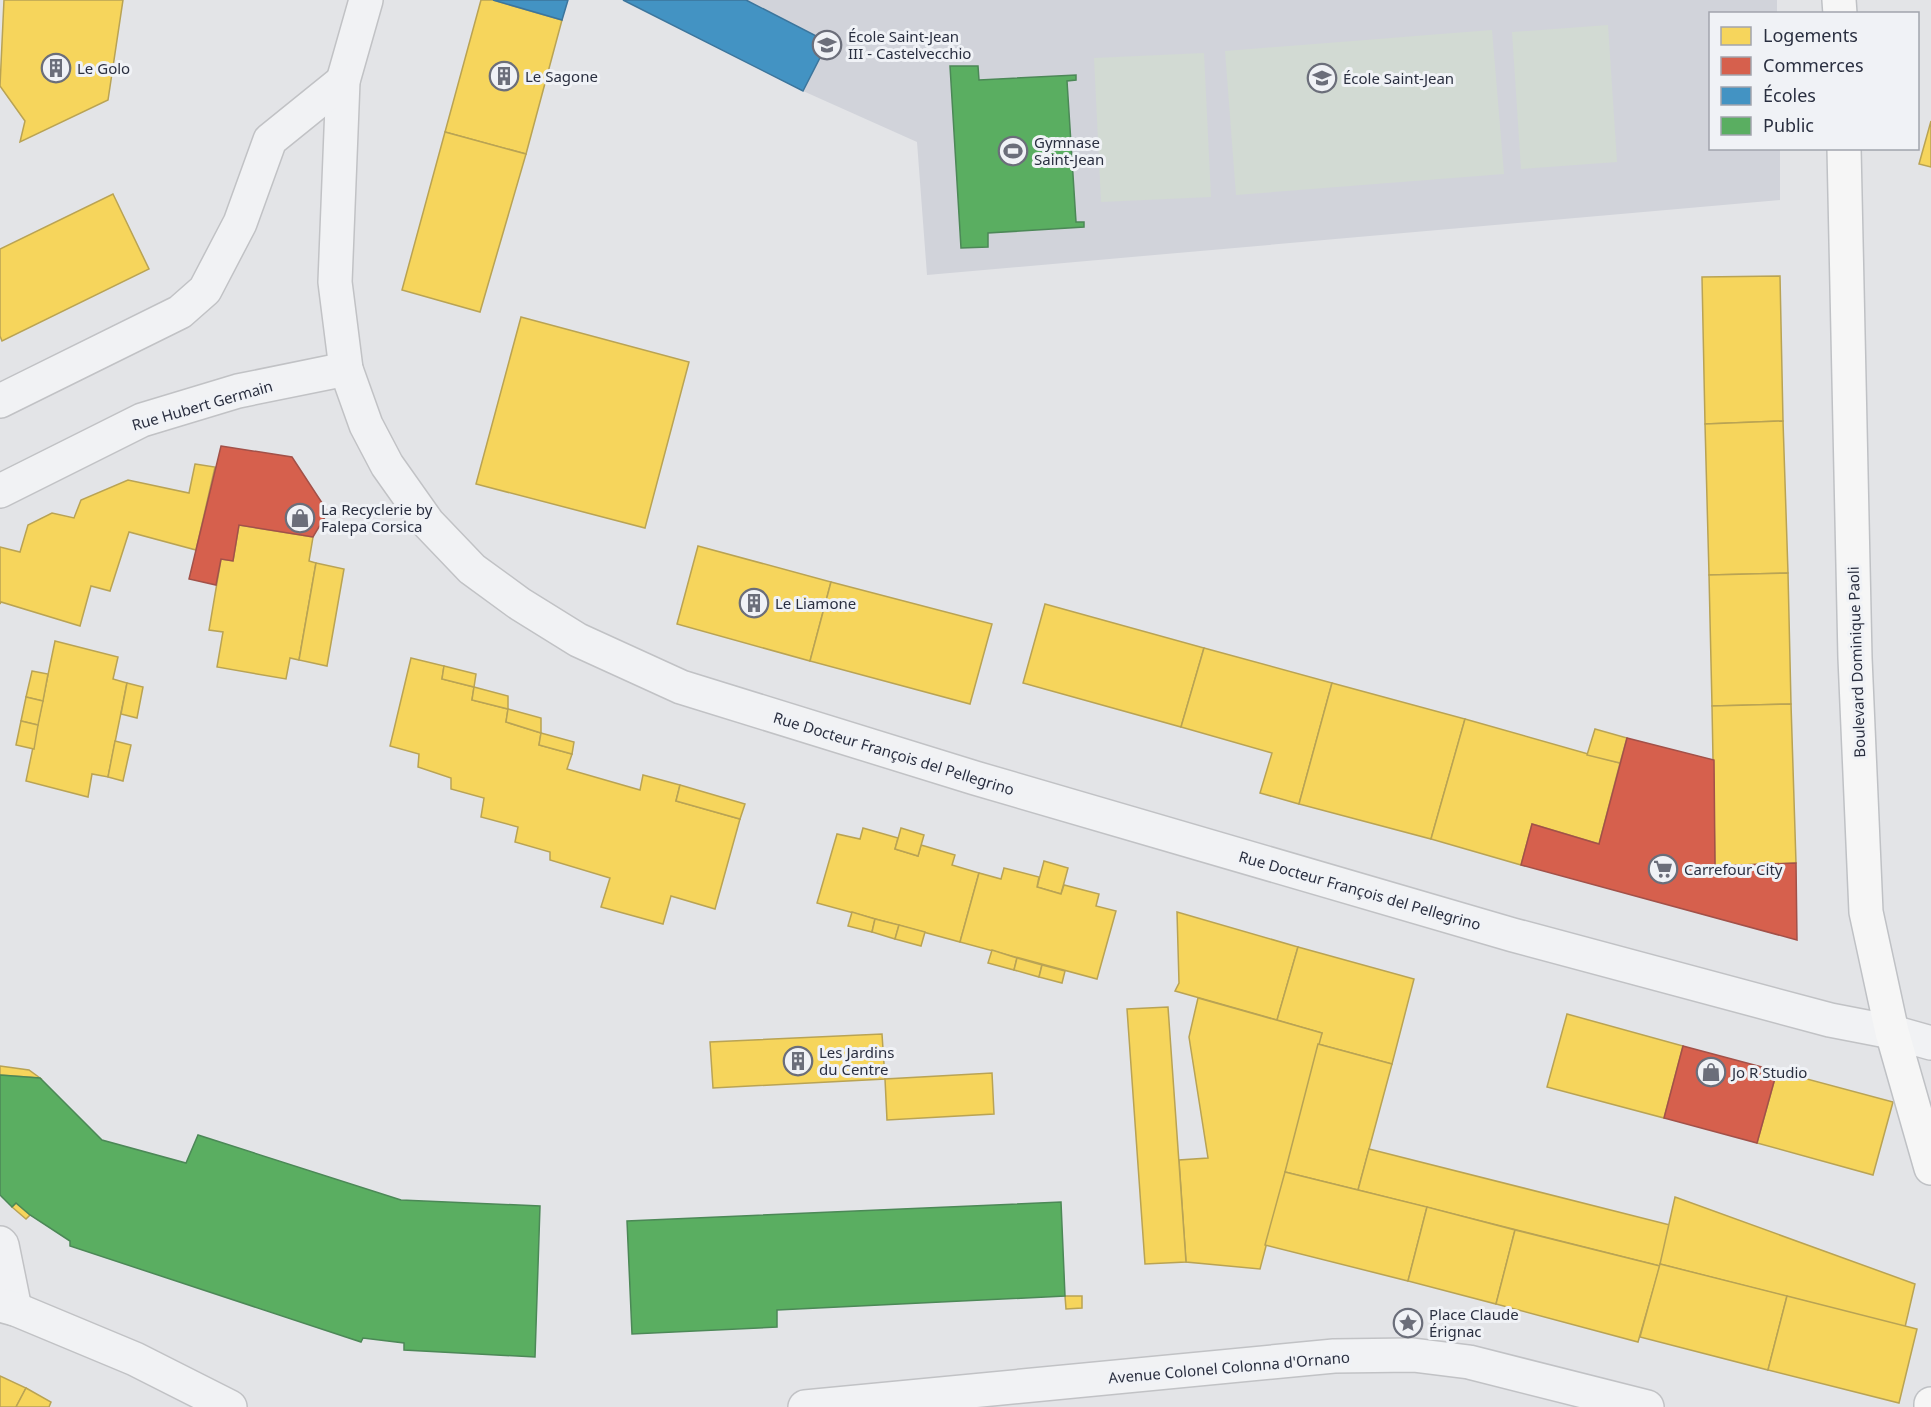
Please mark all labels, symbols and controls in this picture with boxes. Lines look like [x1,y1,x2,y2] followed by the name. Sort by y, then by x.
[1709,12,1919,150] legend
[1763,23,1858,47] text: Logements
[848,26,971,63] place label: École Saint-Jean III - Castelvecchio
[811,29,843,61] school or university icon: École Saint-Jean III - Castelvecchio
[40,52,72,84] building icon: Le Golo
[1763,53,1864,77] text: Commerces
[77,58,130,78] place label: Le Golo
[488,60,520,92] building icon: Le Sagone
[1306,62,1338,94] school or university icon: École Saint-Jean
[525,66,598,86] place label: Le Sagone
[1343,68,1454,88] place label: École Saint-Jean
[1763,83,1816,107] text: Écoles
[1763,113,1814,137] text: Public
[1034,132,1104,169] place label: Gymnase Saint-Jean
[997,135,1029,167] sports icon: Gymnase Saint-Jean
[129,375,275,435] street label: Rue Hubert Germain
[321,499,433,536] place label: La Recyclerie by Falepa Corsica
[284,502,316,534] shop icon: La Recyclerie by Falepa Corsica
[1843,566,1869,758] street label: Boulevard Dominique Paoli
[738,587,770,619] building icon: Le Liamone
[775,593,856,613] place label: Le Liamone
[771,707,1017,799] street label: Rue Docteur François del Pellegrino
[1237,846,1483,934] street label: Rue Docteur François del Pellegrino
[1647,853,1679,885] supermarket icon: Carrefour City
[1684,859,1783,879] place label: Carrefour City
[819,1042,894,1079] place label: Les Jardins du Centre
[782,1045,814,1077] building icon: Les Jardins du Centre
[1695,1056,1727,1088] shop icon: Jo R Studio
[1730,1062,1807,1082] place label: Jo R Studio
[1429,1304,1519,1341] place label: Place Claude Érignac
[1392,1307,1424,1339] place icon: Place Claude Érignac
[1107,1346,1351,1388] street label: Avenue Colonel Colonna d'Ornano

